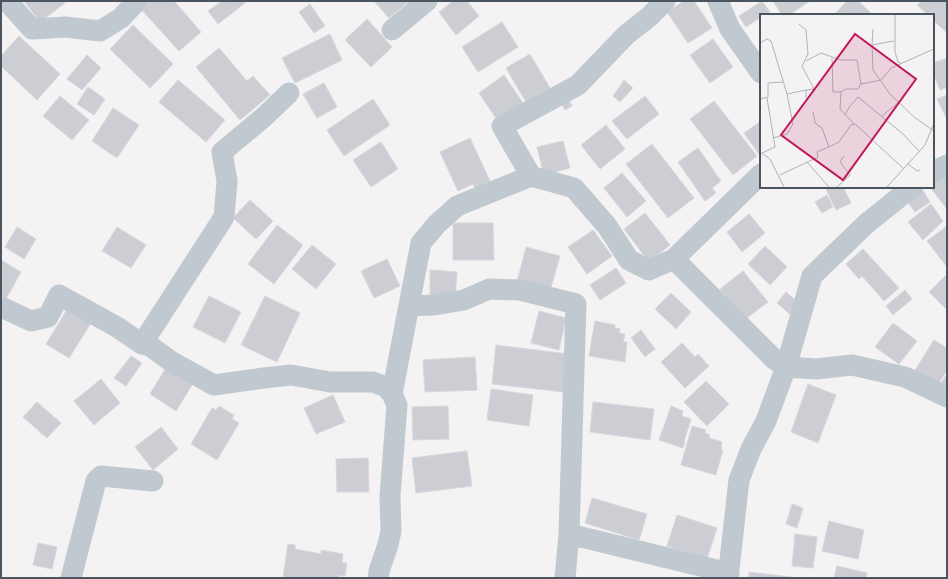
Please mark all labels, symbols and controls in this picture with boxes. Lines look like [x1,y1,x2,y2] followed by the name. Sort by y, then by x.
[760,14,934,188] inset map

